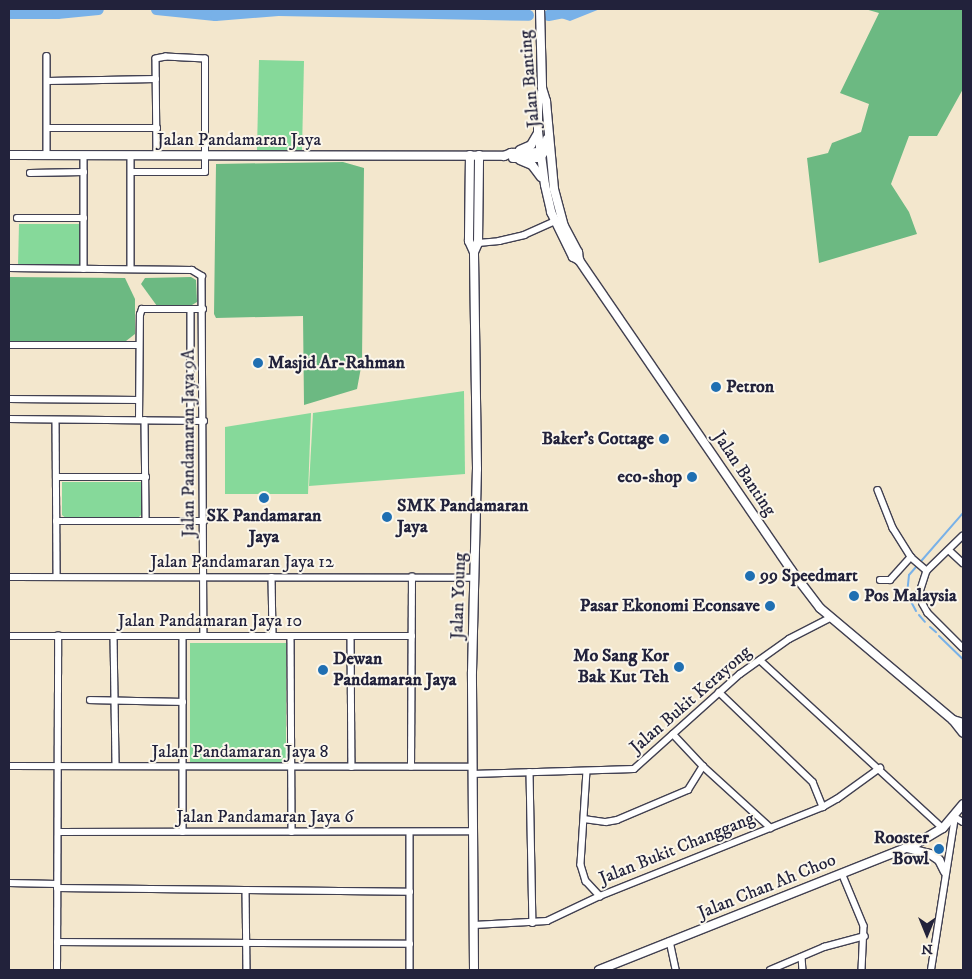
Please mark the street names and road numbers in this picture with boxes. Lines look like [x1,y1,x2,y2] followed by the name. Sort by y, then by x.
[515,29,545,129] street label: Jalan Banting
[157,129,321,151] street label: Jalan Pandamaran Jaya
[178,349,200,537] street label: Jalan Pandamaran Jaya 9A
[708,427,780,521] street label: Jalan Banting
[150,551,334,573] street label: Jalan Pandamaran Jaya 12
[447,552,471,640] street label: Jalan Young
[118,610,302,632] street label: Jalan Pandamaran Jaya 10
[626,641,756,759] street label: Jalan Bukit Kerayong
[151,741,329,763] street label: Jalan Pandamaran Jaya 8
[176,806,354,828] street label: Jalan Pandamaran Jaya 6
[596,808,758,890] street label: Jalan Bukit Changgang
[695,850,839,924] street label: Jalan Chan Ah Choo

